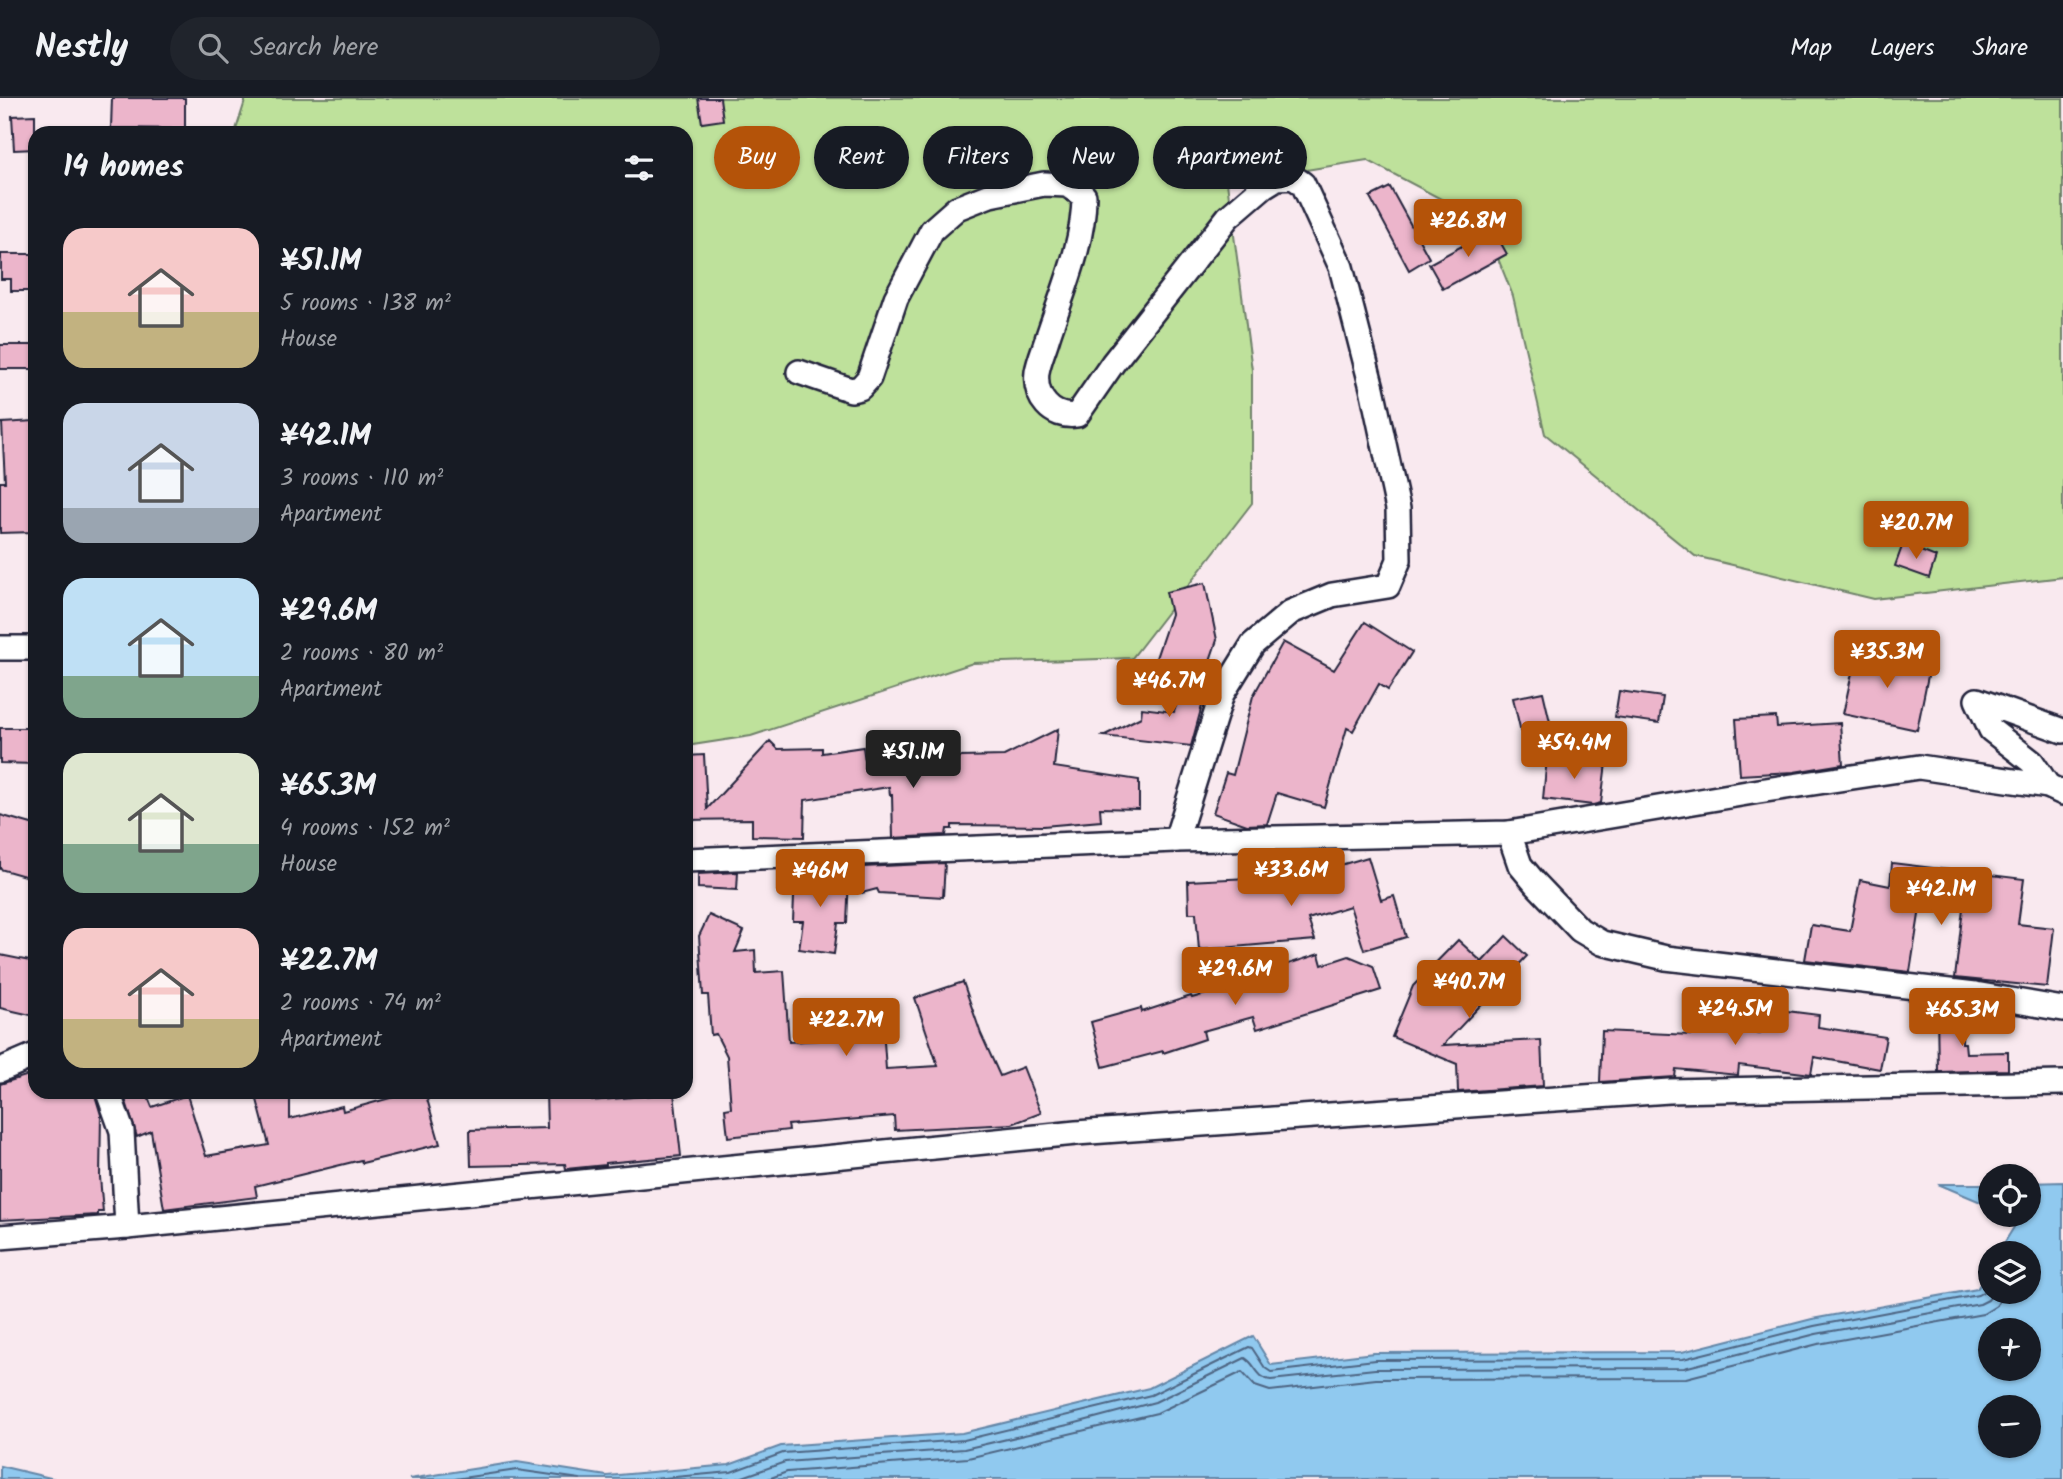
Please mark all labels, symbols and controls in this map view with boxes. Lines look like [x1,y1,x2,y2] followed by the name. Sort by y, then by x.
[170,17,660,80] search box
[35,22,128,75] text: Nestly
[250,27,378,69] text: Search here
[194,29,232,67] icon: search
[1790,29,1832,68] text: Map
[1870,29,1934,68] text: Layers
[1972,29,2028,68] text: Share
[714,126,800,189] chip: Buy
[814,126,909,189] chip: Rent
[923,126,1033,189] chip: Filters
[1047,126,1139,189] chip: New
[1153,126,1307,189] chip: Apartment
[63,144,184,192] text: 14 homes
[620,149,658,187] icon: filters
[1411,200,1525,259] pin: ¥26.8M
[1430,204,1506,240] text: ¥26.8M
[280,238,362,286] text: ¥51.1M
[119,256,203,340] icon: home
[280,286,451,322] text: 5 rooms · 138 m²
[280,322,337,358] text: House
[280,413,371,461] text: ¥42.1M
[119,431,203,515] icon: home
[280,461,443,497] text: 3 rooms · 110 m²
[280,497,382,533] text: Apartment
[1859,502,1973,561] pin: ¥20.7M
[1879,506,1953,542] text: ¥20.7M
[280,588,377,636] text: ¥29.6M
[119,606,203,690] icon: home
[1830,630,1944,690] pin: ¥35.3M
[1850,635,1924,671] text: ¥35.3M
[280,636,443,672] text: 2 rooms · 80 m²
[1112,660,1226,719] pin: ¥46.7M
[1133,664,1205,700] text: ¥46.7M
[280,672,382,708] text: Apartment
[1517,722,1631,781] pin: ¥54.4M
[1537,726,1611,762] text: ¥54.4M
[856,730,970,790] pin: ¥51.1M
[882,735,944,771] text: ¥51.1M
[280,763,376,811] text: ¥65.3M
[119,781,203,865] icon: home
[280,811,450,847] text: 4 rooms · 152 m²
[280,847,337,883] text: House
[1234,848,1348,908] pin: ¥33.6M
[779,850,861,909] pin: ¥46M
[1254,853,1328,889] text: ¥33.6M
[792,854,848,890] text: ¥46M
[1884,868,1998,927] pin: ¥42.1M
[1906,872,1976,908] text: ¥42.1M
[280,938,377,986] text: ¥22.7M
[1178,948,1292,1007] pin: ¥29.6M
[1198,952,1272,988] text: ¥29.6M
[119,956,203,1040] icon: home
[1412,960,1526,1020] pin: ¥40.7M
[1433,965,1505,1001] text: ¥40.7M
[280,986,441,1022] text: 2 rooms · 74 m²
[1678,988,1792,1047] pin: ¥24.5M
[1905,988,2019,1048] pin: ¥65.3M
[1698,992,1772,1028] text: ¥24.5M
[1925,993,1999,1029] text: ¥65.3M
[789,998,903,1058] pin: ¥22.7M
[809,1003,883,1039] text: ¥22.7M
[280,1022,382,1058] text: Apartment
[1978,1164,2041,1458] map controls
[1978,1164,2041,1227] button: locate
[1978,1241,2041,1304] button: layers
[1978,1318,2041,1381] button: +
[1978,1395,2041,1458] button: −

